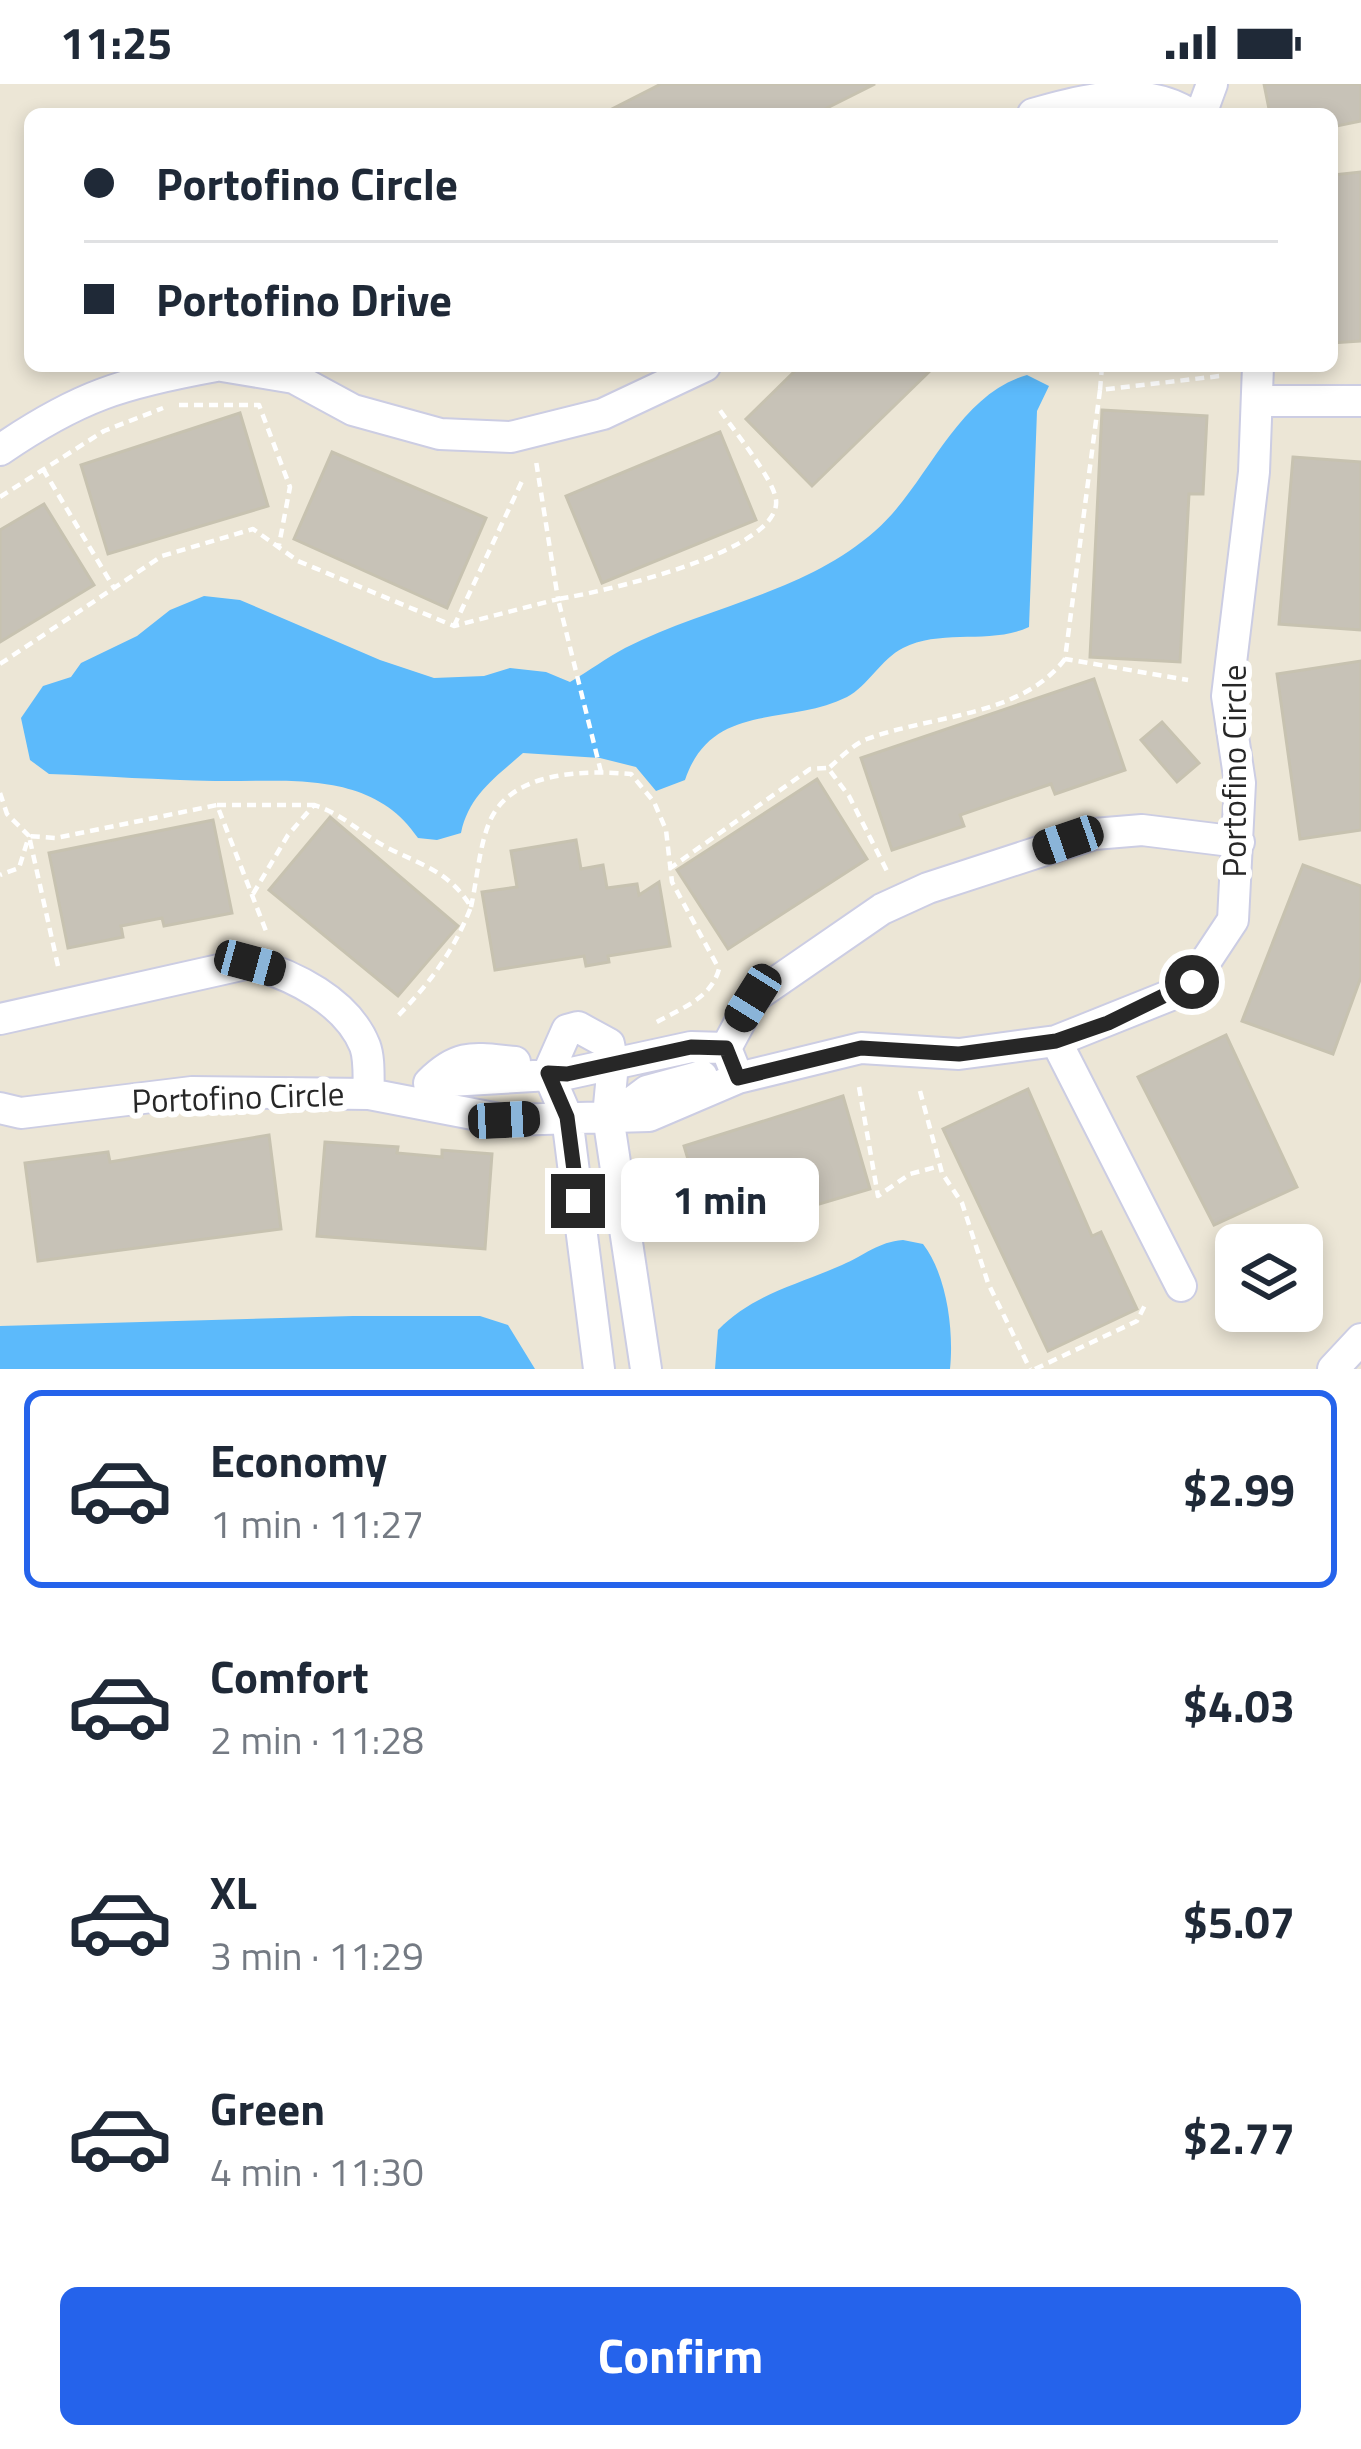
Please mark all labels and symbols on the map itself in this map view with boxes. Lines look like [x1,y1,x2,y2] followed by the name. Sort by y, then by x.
[1209,665,1259,877] street label: Portofino Circle
[1028,811,1108,869] car
[211,936,289,990] car
[1165,955,1219,1009] route start
[719,958,787,1038] car
[131,1068,345,1126] street label: Portofino Circle
[467,1100,541,1140] car
[620,1159,818,1243] callout: 1 min
[551,1174,605,1228] route end

